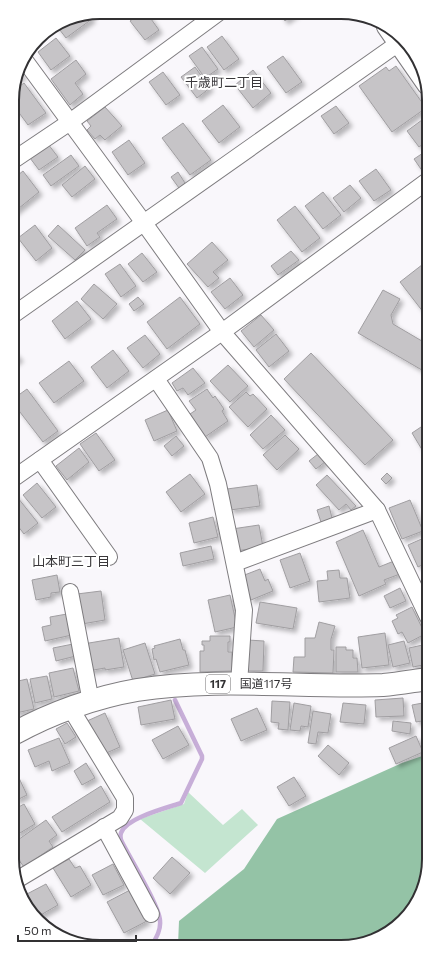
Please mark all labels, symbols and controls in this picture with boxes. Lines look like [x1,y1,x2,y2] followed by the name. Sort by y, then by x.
[185,74,263,90] district label: 千歳町二丁目
[32,553,110,569] district label: 山本町三丁目
[206,675,230,693] road number: 117
[240,676,292,690] street label: 国道117号
[18,917,136,943] scale bar
[24,923,52,937] text: 50 m

